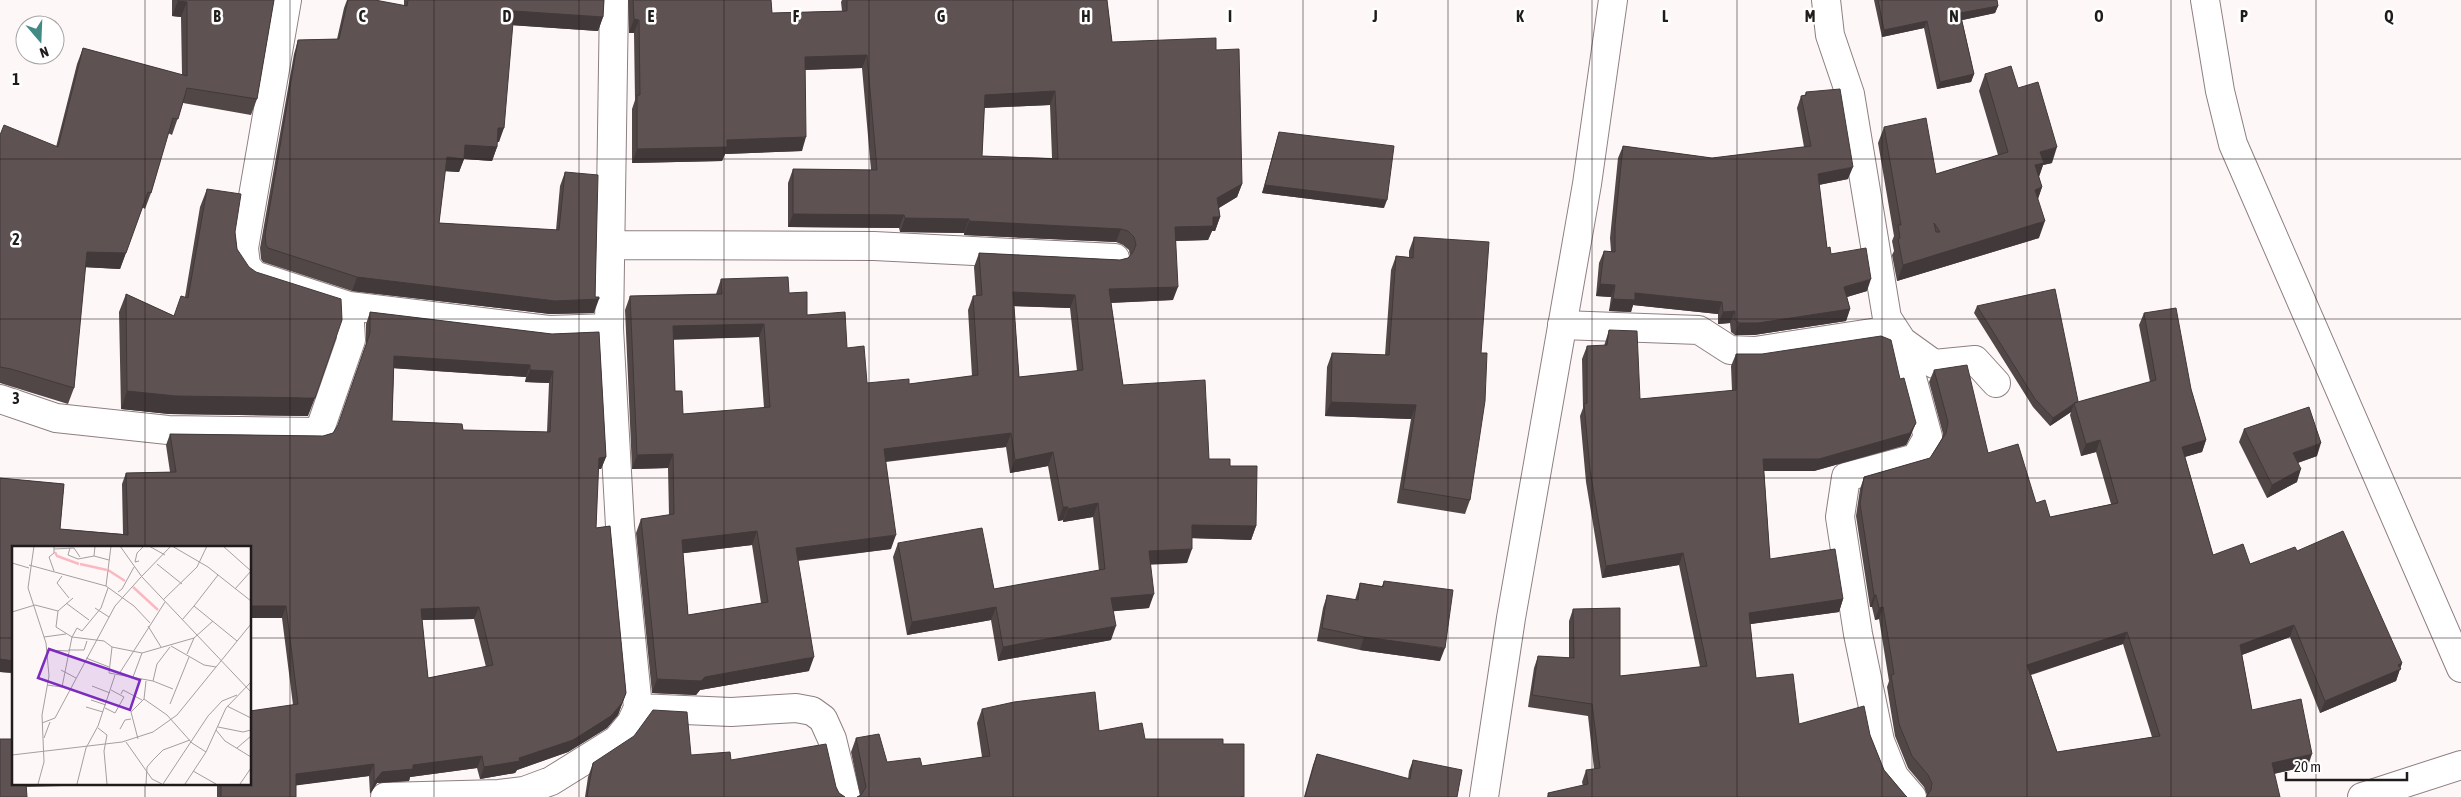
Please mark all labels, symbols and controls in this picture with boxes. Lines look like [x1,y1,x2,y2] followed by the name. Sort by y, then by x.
[213,7,221,25] text: B
[358,7,366,25] text: C
[503,7,512,25] text: D
[648,7,655,25] text: E
[793,7,800,25] text: F
[937,7,946,25] text: G
[1081,7,1091,25] text: H
[1228,7,1232,25] text: I
[1371,7,1378,25] text: J
[1516,7,1524,25] text: K
[1662,7,1669,25] text: L
[1805,7,1815,25] text: M
[1949,7,1959,25] text: N
[2094,7,2104,25] text: O
[2240,7,2248,25] text: P
[2384,7,2394,25] text: Q
[15,15,65,65] north arrow
[38,43,51,61] text: N
[12,70,20,88] text: 1
[12,230,20,248] text: 2
[12,389,20,407] text: 3
[12,546,251,784] inset map
[2286,750,2407,782] scale bar
[2294,758,2321,775] text: 20 m

